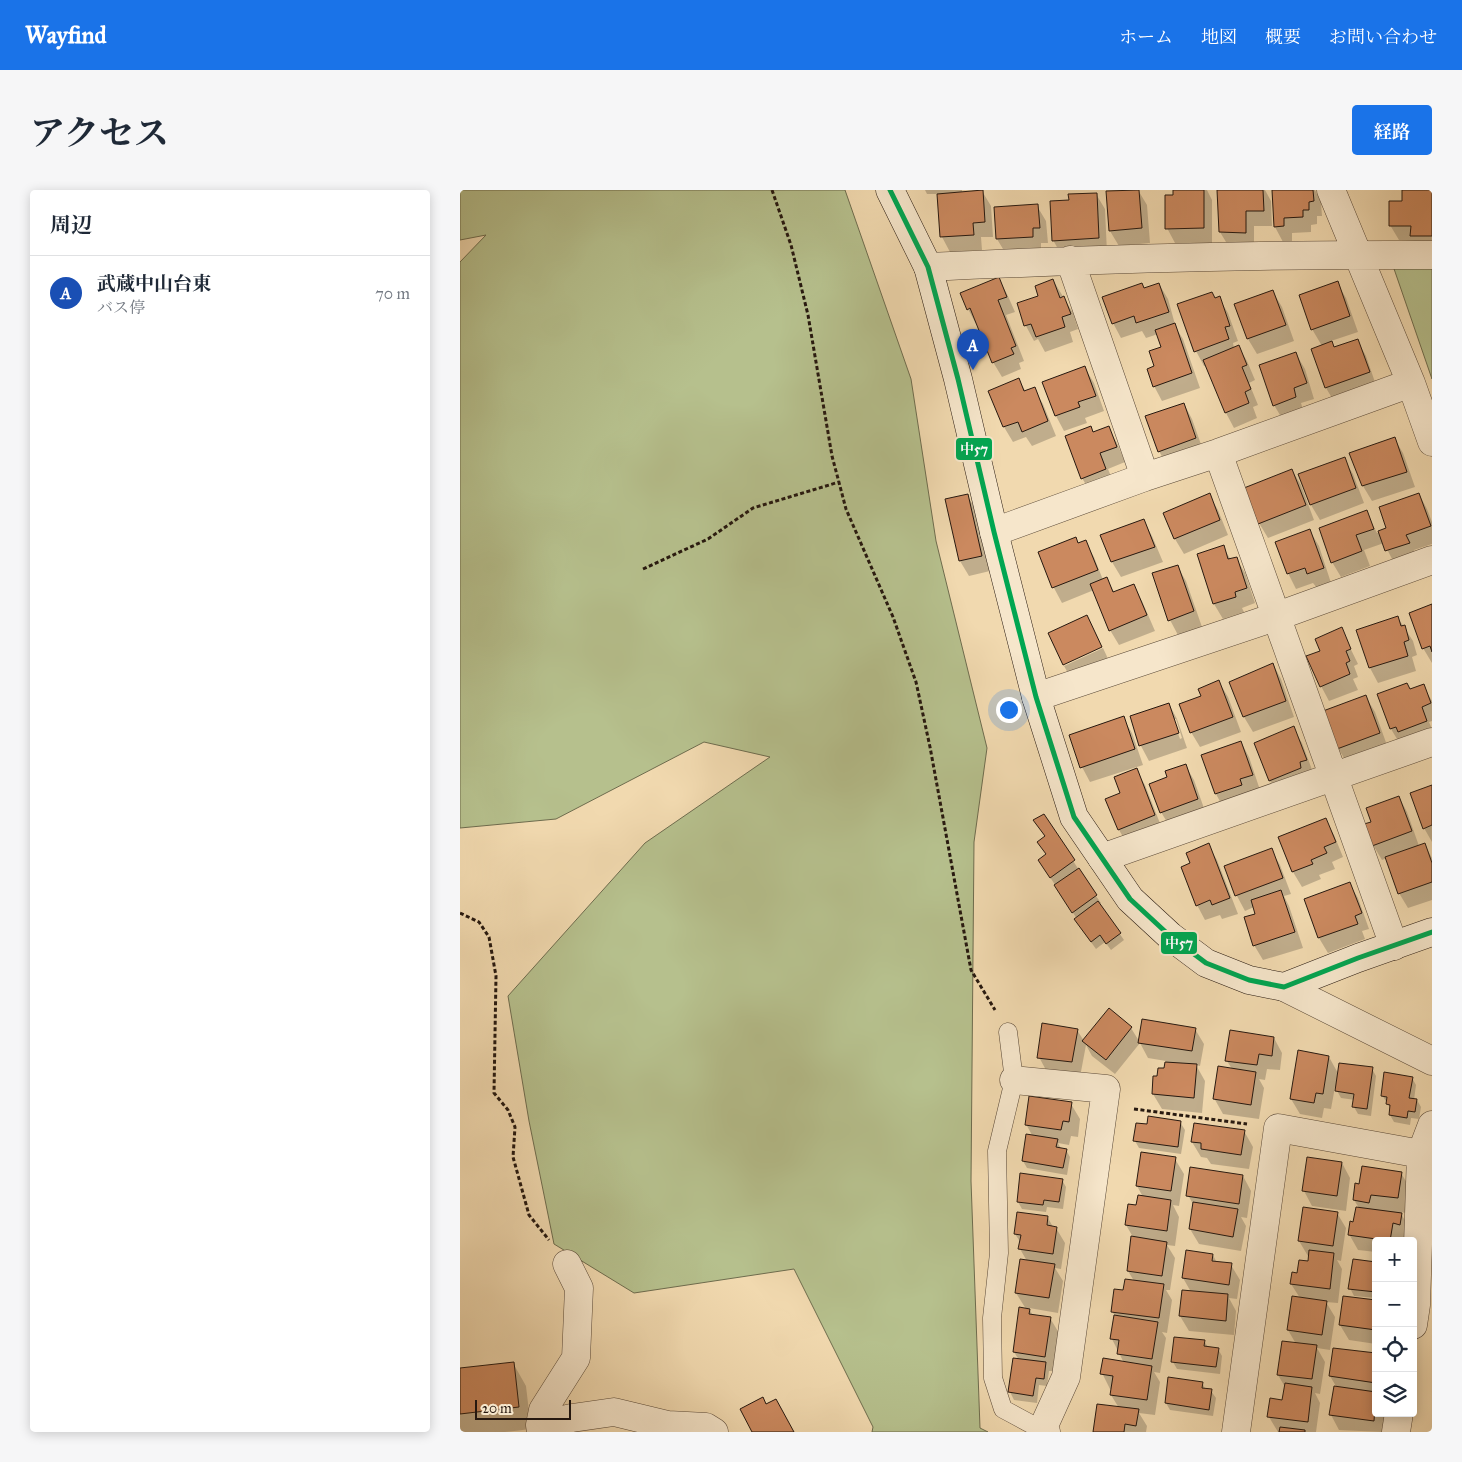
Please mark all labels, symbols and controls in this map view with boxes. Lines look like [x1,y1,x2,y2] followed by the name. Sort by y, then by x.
[25,20,107,50] text: Wayfind
[1119,26,1173,48] text: ホーム
[1201,26,1237,48] text: 地図
[1265,26,1301,48] text: 概要
[1329,26,1437,48] text: お問い合わせ
[1352,105,1432,155] button: 経路
[30,112,169,155] text: アクセス
[50,212,92,238] text: 周辺
[97,272,211,295] text: 武蔵中山台東
[61,284,71,303] text: A
[375,284,410,303] text: 70 m
[97,298,145,317] text: バス停
[957,329,989,370] pin: A
[955,437,993,461] line badge: 中57
[960,441,989,458] text: 中57
[996,697,1022,723] your location
[1160,931,1198,955] line badge: 中57
[1165,935,1194,952] text: 中57
[1372,1237,1417,1417] map controls
[1372,1237,1417,1282] button: +
[1372,1282,1417,1327] button: −
[1372,1327,1417,1372] button: locate
[1372,1372,1417,1417] button: layers
[475,1397,571,1420] scale bar
[482,1400,512,1417] text: 20 m

